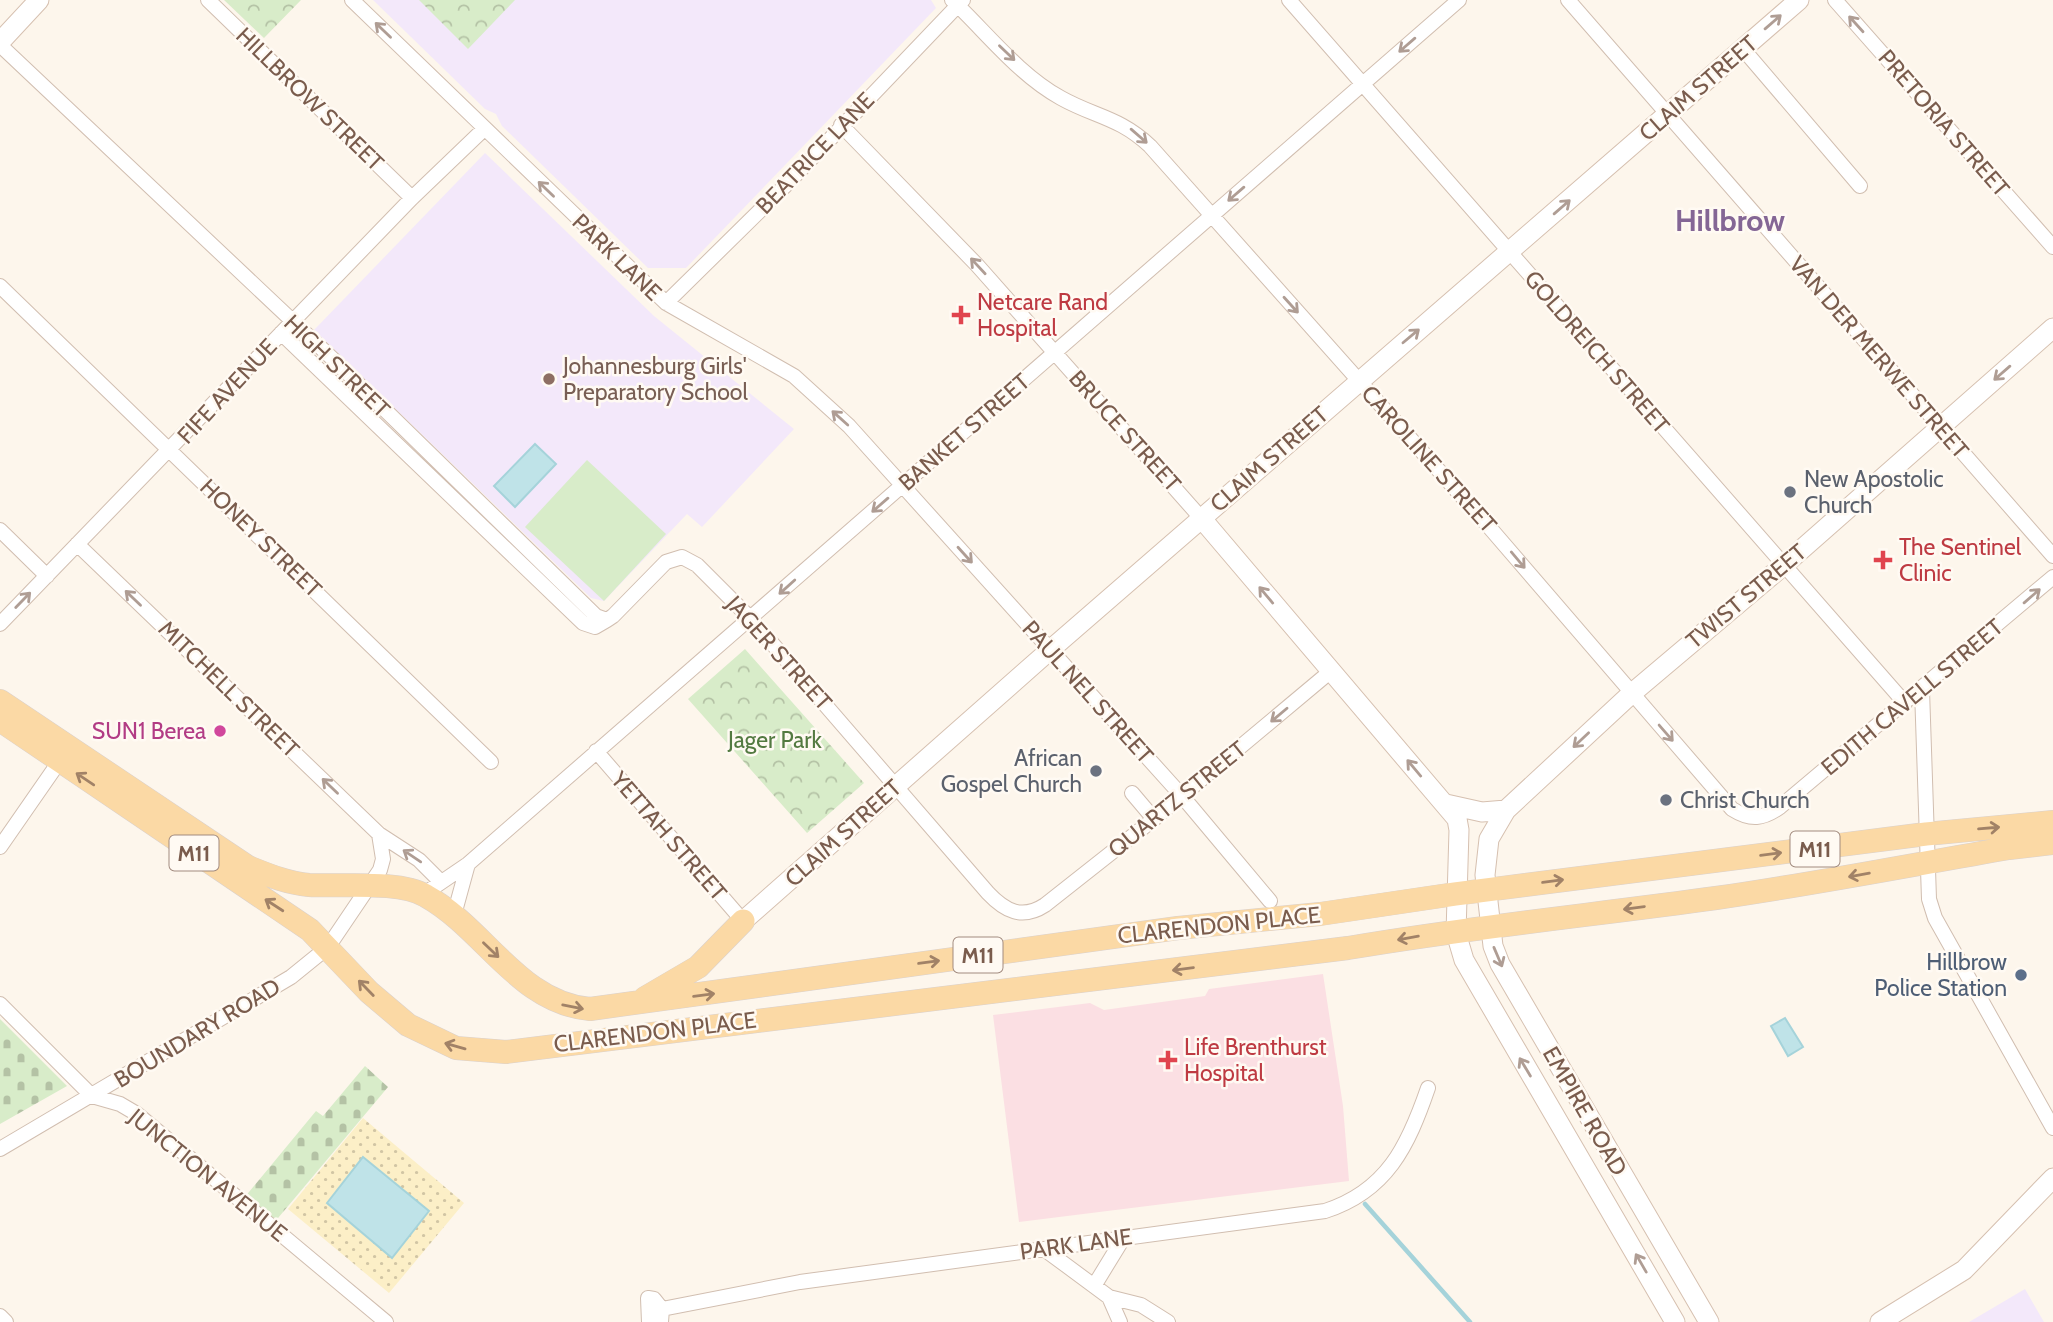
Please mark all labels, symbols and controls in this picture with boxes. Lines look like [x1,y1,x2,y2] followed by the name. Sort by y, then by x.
[1764,14,1782,30] one-way arrow
[1848,15,1864,33] one-way arrow
[230,21,390,177] street label: HILLBROW STREET
[375,21,392,38] one-way arrow
[1633,29,1763,147] street label: CLAIM STREET
[1399,37,1417,53] one-way arrow
[998,44,1015,61] one-way arrow
[1873,44,2015,202] street label: PRETORIA STREET
[750,86,880,220] street label: BEATRICE LANE
[1130,128,1148,144] one-way arrow
[538,180,555,197] one-way arrow
[1227,186,1245,202] one-way arrow
[1552,199,1570,215] one-way arrow
[1675,202,1785,239] district label: Hillbrow
[567,208,667,306] street label: PARK LANE
[1783,250,1975,464] street label: VAN DER MERWE STREET
[970,257,986,275] one-way arrow
[1519,265,1675,439] street label: GOLDREICH STREET
[977,288,1108,342] place label: Netcare Rand Hospital
[1283,296,1299,314] one-way arrow
[951,305,971,325] marker: Netcare Rand Hospital
[278,309,396,423] street label: HIGH STREET
[1402,328,1420,344] one-way arrow
[171,333,283,449] street label: FIFE AVENUE
[562,352,748,406] place label: Johannesburg Girls' Preparatory School
[1063,365,1187,497] street label: BRUCE STREET
[1993,365,2011,381] one-way arrow
[893,367,1035,497] street label: BANKET STREET
[541,371,557,387] marker: Johannesburg Girls' Preparatory School
[1355,380,1503,538] street label: CAROLINE STREET
[1204,400,1334,518] street label: CLAIM STREET
[831,410,849,426] one-way arrow
[1804,465,1944,519] place label: New Apostolic Church
[194,473,328,603] street label: HONEY STREET
[1782,484,1798,500] marker: New Apostolic Church
[872,497,890,513] one-way arrow
[1899,533,2022,587] place label: The Sentinel Clinic
[1680,538,1812,654] street label: TWIST STREET
[957,546,973,564] one-way arrow
[1873,550,1893,570] marker: The Sentinel Clinic
[1510,551,1526,569] one-way arrow
[778,579,796,595] one-way arrow
[1259,586,1274,604] one-way arrow
[2022,588,2040,604] one-way arrow
[125,589,142,606] one-way arrow
[720,589,838,716] street label: JAGER STREET
[15,592,32,609] one-way arrow
[1815,613,2009,781] street label: EDITH CAVELL STREET
[153,615,305,763] street label: MITCHELL STREET
[1017,615,1159,769] street label: PAUL NEL STREET
[1270,706,1288,722] one-way arrow
[92,717,206,745] place label: SUN1 Berea
[212,723,228,739] marker: SUN1 Berea
[1658,724,1674,742] one-way arrow
[727,726,823,754] park label: Jager Park
[1572,732,1590,748] one-way arrow
[1102,735,1252,863] street label: QUARTZ STREET
[941,744,1082,798] place label: African Gospel Church
[1406,759,1422,777] one-way arrow
[1088,763,1104,779] marker: African Gospel Church
[605,765,733,906] street label: YETTAH STREET
[76,772,95,786] one-way arrow
[779,773,907,893] street label: CLAIM STREET
[322,777,339,794] one-way arrow
[1680,786,1810,814] place label: Christ Church
[1658,792,1674,808] marker: Christ Church
[1978,821,2000,834] one-way arrow
[1790,832,1840,866] road number: M11
[170,836,218,870] road number: M11
[403,848,422,863] one-way arrow
[1759,848,1782,861] one-way arrow
[1848,869,1871,882] one-way arrow
[1541,874,1564,887] one-way arrow
[265,898,284,913] one-way arrow
[1116,900,1322,950] street label: CLARENDON PLACE
[1623,902,1646,915] one-way arrow
[1397,932,1420,945] one-way arrow
[954,937,1002,972] road number: M11
[482,941,499,958] one-way arrow
[1492,946,1505,967] one-way arrow
[1874,948,2007,1002] place label: Hillbrow Police Station
[917,955,940,968] one-way arrow
[1172,962,1195,975] one-way arrow
[2013,967,2029,983] marker: Hillbrow Police Station
[109,972,285,1094] street label: BOUNDARY ROAD
[358,980,375,997] one-way arrow
[692,988,715,1001] one-way arrow
[561,1000,584,1014] one-way arrow
[552,1006,758,1058] street label: CLARENDON PLACE
[1184,1033,1327,1087] place label: Life Brenthurst Hospital
[444,1039,466,1052] one-way arrow
[1537,1042,1633,1180] street label: EMPIRE ROAD
[1158,1050,1178,1070] marker: Life Brenthurst Hospital
[1518,1058,1532,1078] one-way arrow
[122,1102,293,1247] street label: JUNCTION AVENUE
[1018,1222,1134,1266] street label: PARK LANE
[1634,1253,1648,1273] one-way arrow

